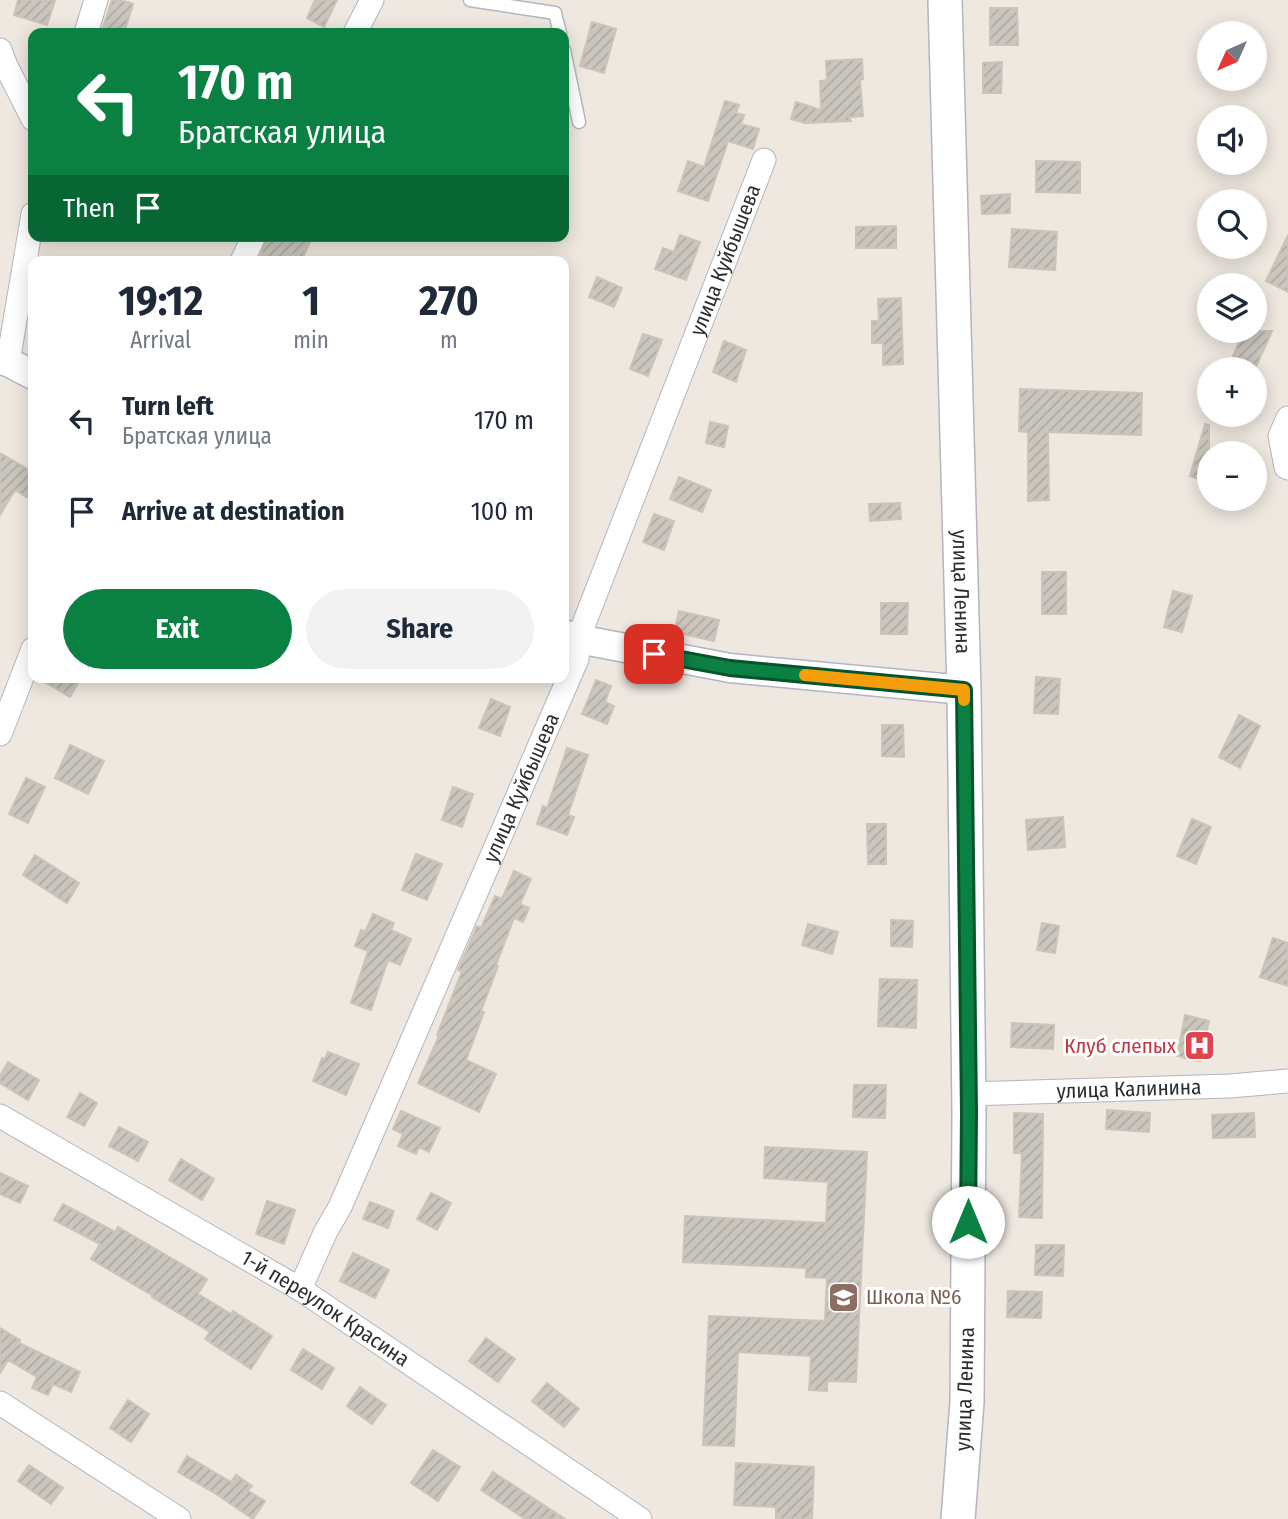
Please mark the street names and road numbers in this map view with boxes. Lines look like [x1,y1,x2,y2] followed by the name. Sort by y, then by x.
[684,181,766,339] street label: улица Куйбышева
[947,529,976,654] street label: улица Ленина
[478,709,565,867] street label: улица Куйбышева
[1056,1074,1202,1104] street label: улица Калинина
[236,1245,414,1372] street label: 1-й переулок Красина
[950,1326,980,1452] street label: улица Ленина

